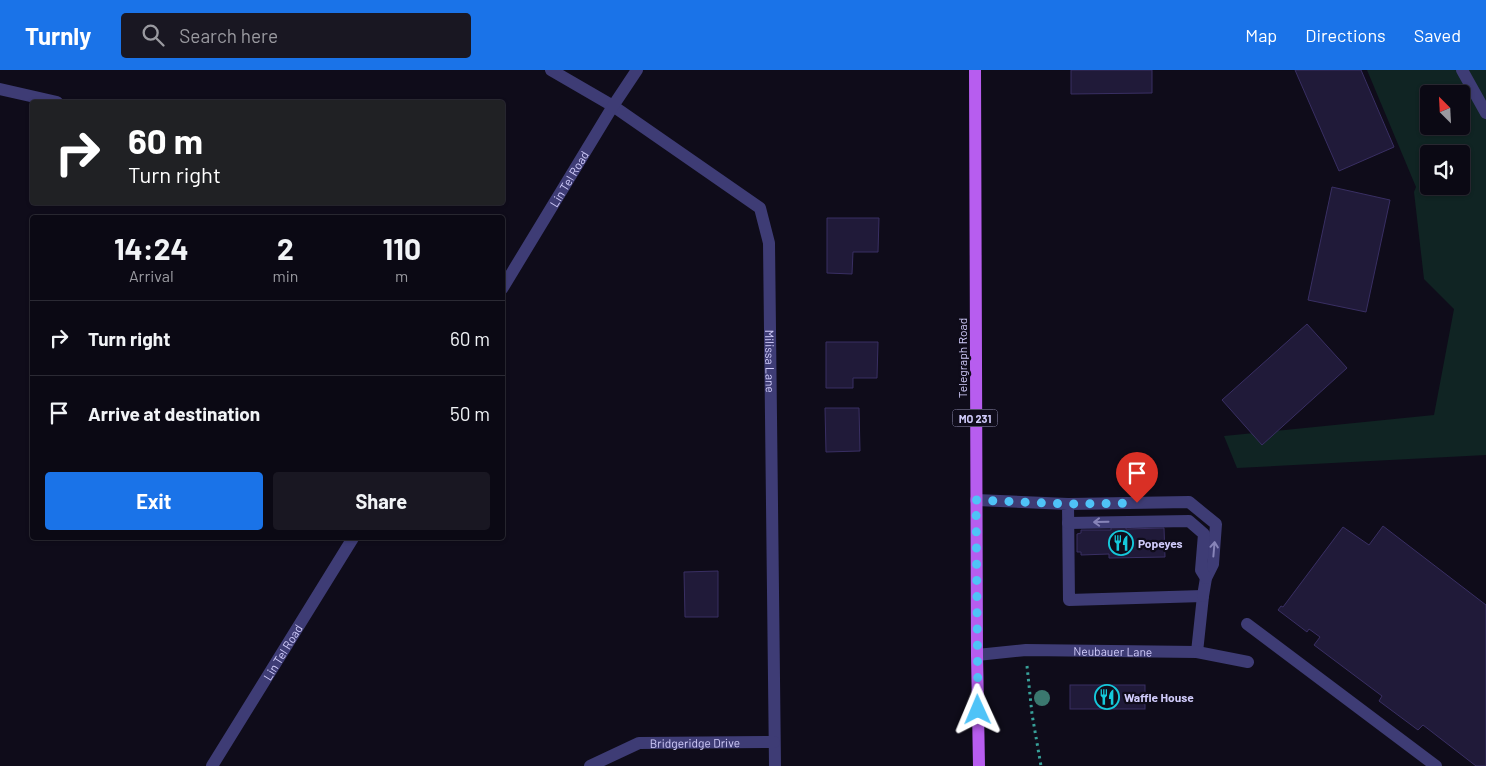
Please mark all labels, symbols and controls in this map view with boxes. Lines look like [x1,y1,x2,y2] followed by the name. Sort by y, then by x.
[121,13,471,58] search box
[25,21,91,50] text: Turnly
[139,21,167,49] icon: search
[179,24,278,47] text: Search here
[1245,24,1277,46] text: Map
[1305,24,1386,46] text: Directions
[1414,24,1461,46] text: Saved
[1420,85,1470,135] north arrow
[1420,85,1470,195] map controls
[128,119,203,161] text: 60 m
[45,120,110,185] icon: right
[1420,145,1470,195] button: sound
[547,148,591,209] street label: Lin Tel Road
[128,161,221,187] text: Turn right
[114,230,189,266] text: 14:24
[277,230,294,266] text: 2
[382,230,421,266] text: 110
[129,266,174,285] text: Arrival
[273,266,298,285] text: min
[395,266,408,285] text: m
[955,318,969,398] street label: Telegraph Road
[45,324,73,352] icon: right
[88,327,170,350] text: Turn right
[450,327,490,350] text: 60 m
[763,330,778,393] street label: Milissa Lane
[45,399,73,427] icon: arrive
[88,402,260,425] text: Arrive at destination
[450,402,490,425] text: 50 m
[952,409,998,426] road number: MO 231
[1116,452,1158,503] pin
[1123,459,1151,487] icon: arrive
[45,472,263,530] button: Exit
[273,472,490,530] button: Share
[1094,517,1110,527] one-way arrow
[1108,530,1134,556] restaurant icon: Popeyes
[1138,536,1183,550] place label: Popeyes
[1209,542,1219,558] one-way arrow
[260,622,305,682] street label: Lin Tel Road
[1073,644,1152,658] street label: Neubauer Lane
[951,683,1003,735] position arrow
[1094,684,1120,710] restaurant icon: Waffle House
[1124,690,1194,704] place label: Waffle House
[650,735,740,750] street label: Bridgeridge Drive

